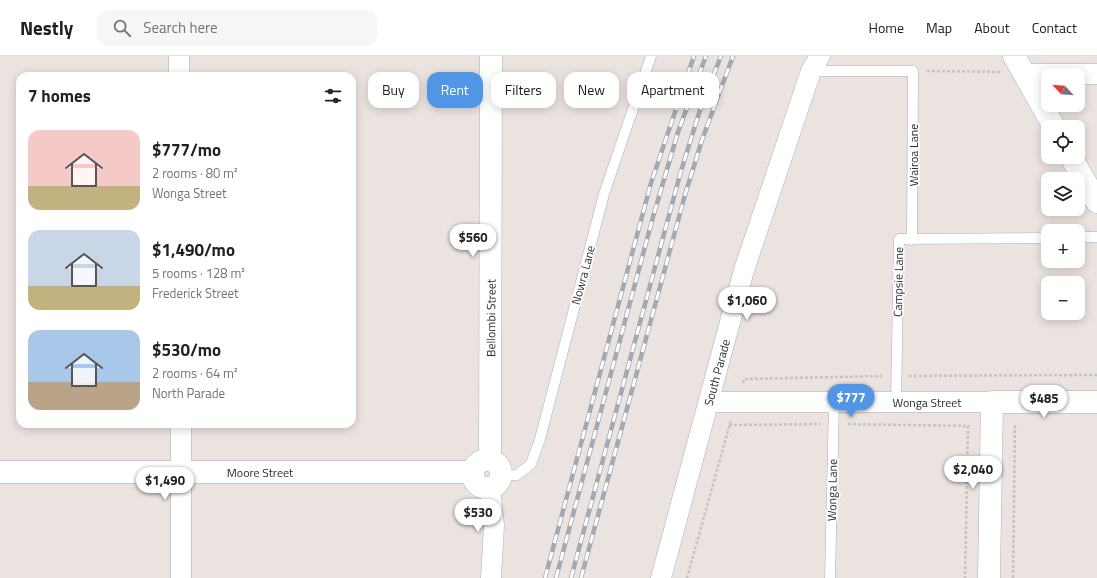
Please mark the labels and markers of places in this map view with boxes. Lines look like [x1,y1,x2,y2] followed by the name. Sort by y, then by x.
[449,224,497,258] pin: $560
[714,287,780,321] pin: $1,060
[827,384,875,418] pin: $777
[1020,385,1068,419] pin: $485
[940,456,1006,490] pin: $2,040
[132,467,198,501] pin: $1,490
[454,499,502,533] pin: $530

